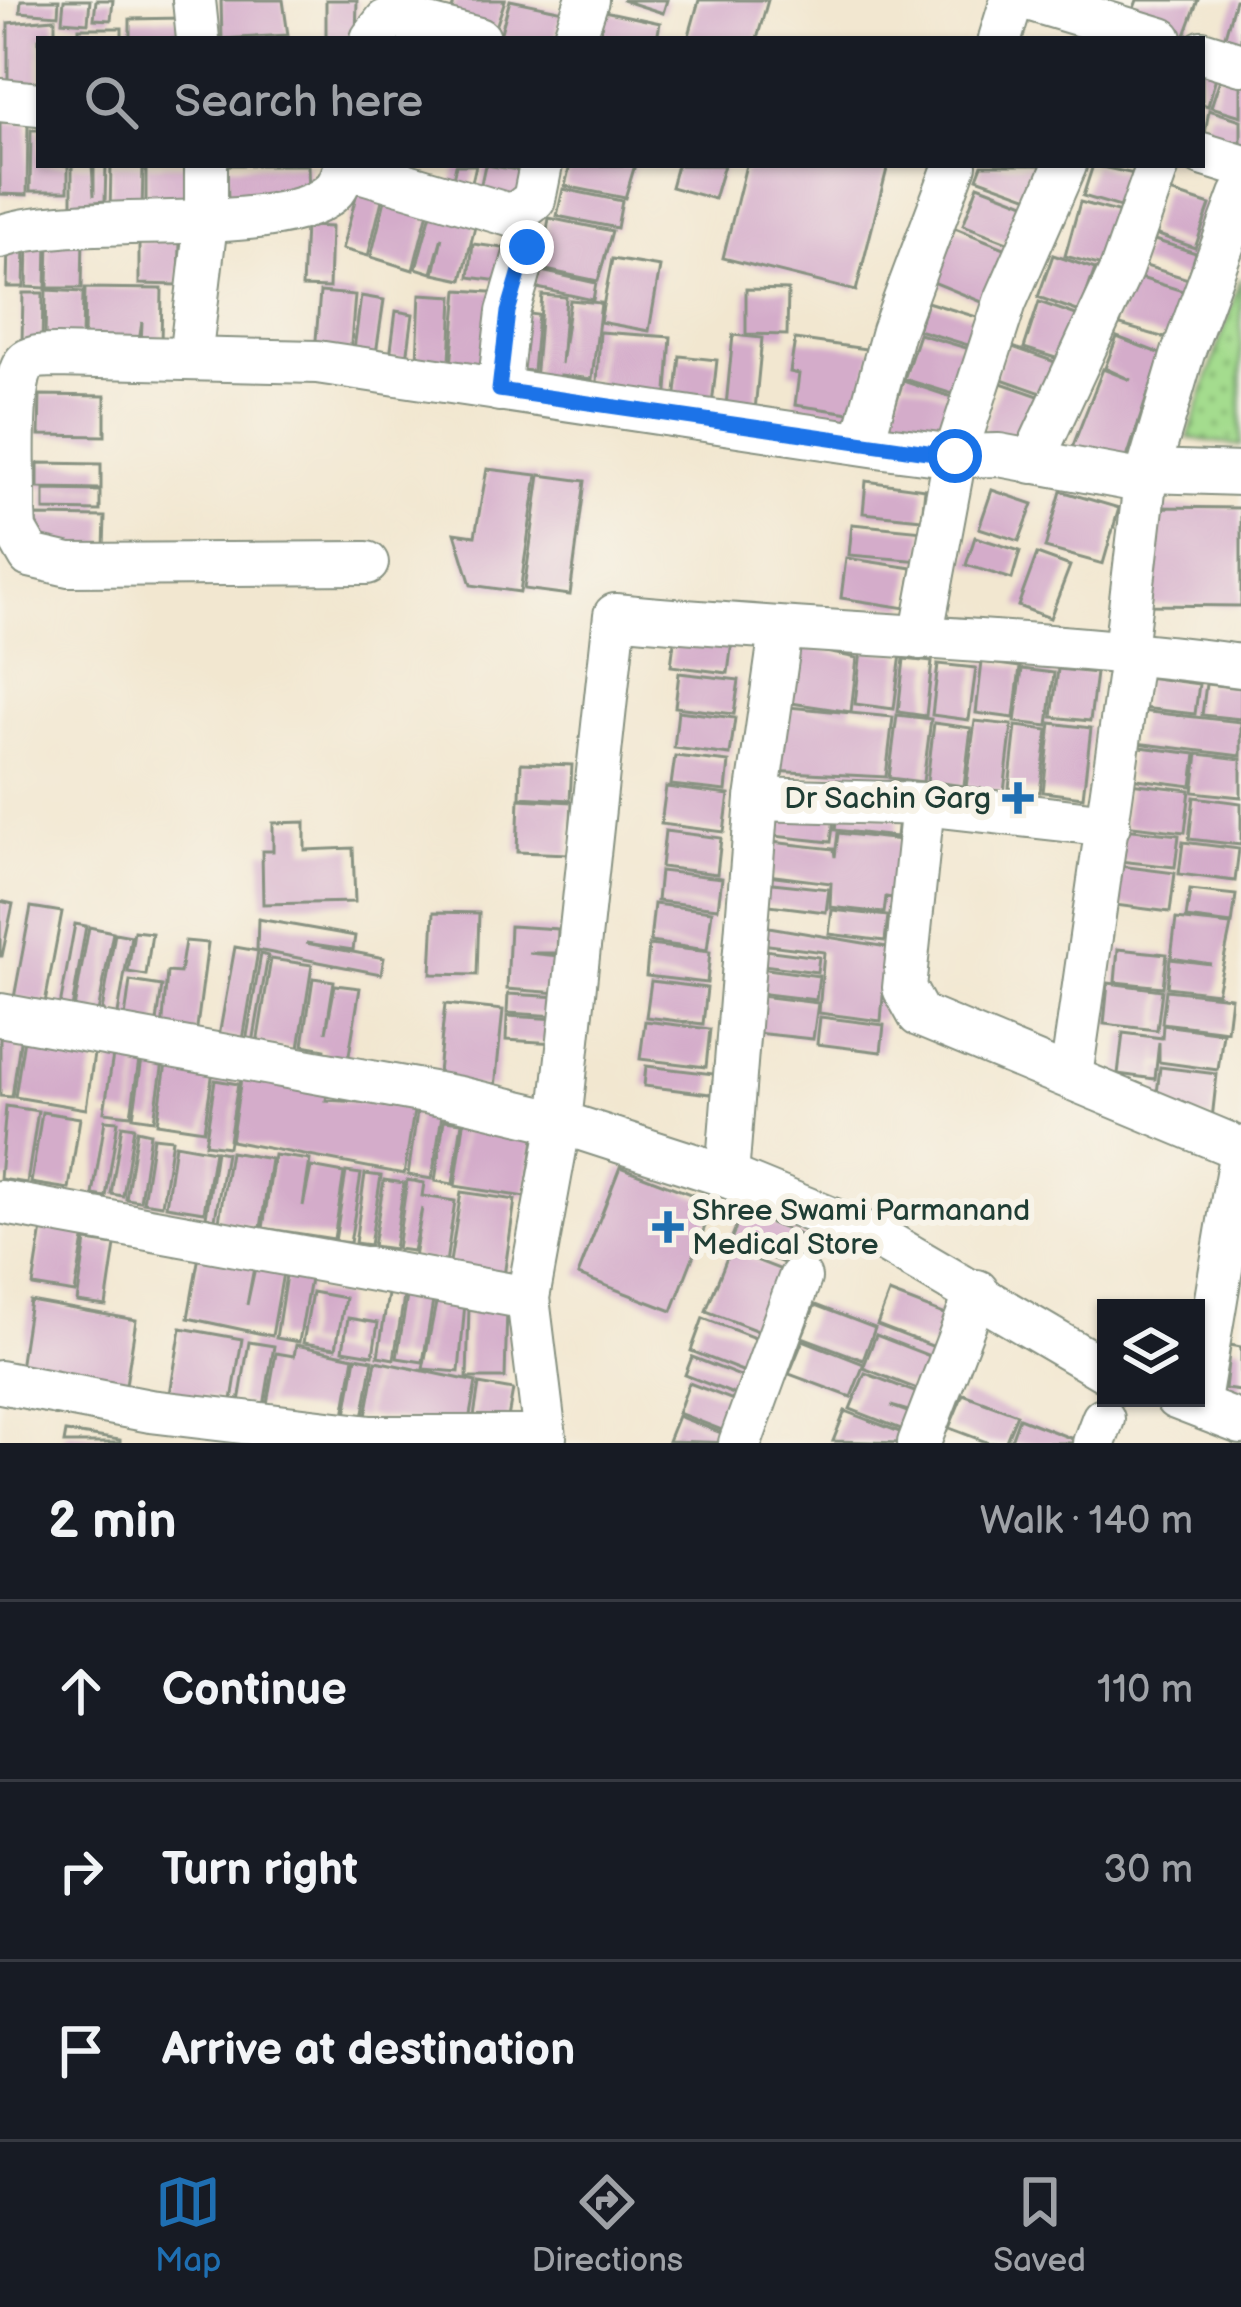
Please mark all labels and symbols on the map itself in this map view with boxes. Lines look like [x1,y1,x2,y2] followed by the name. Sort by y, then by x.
[500,220,554,274] route end
[928,429,982,483] route start
[784,781,991,817] place label: Dr Sachin Garg
[1002,782,1034,814] marker: Dr Sachin Garg
[692,1193,1030,1263] place label: Shree Swami Parmanand Medical Store
[655,1214,681,1240] marker: Shree Swami Parmanand Medical Store

